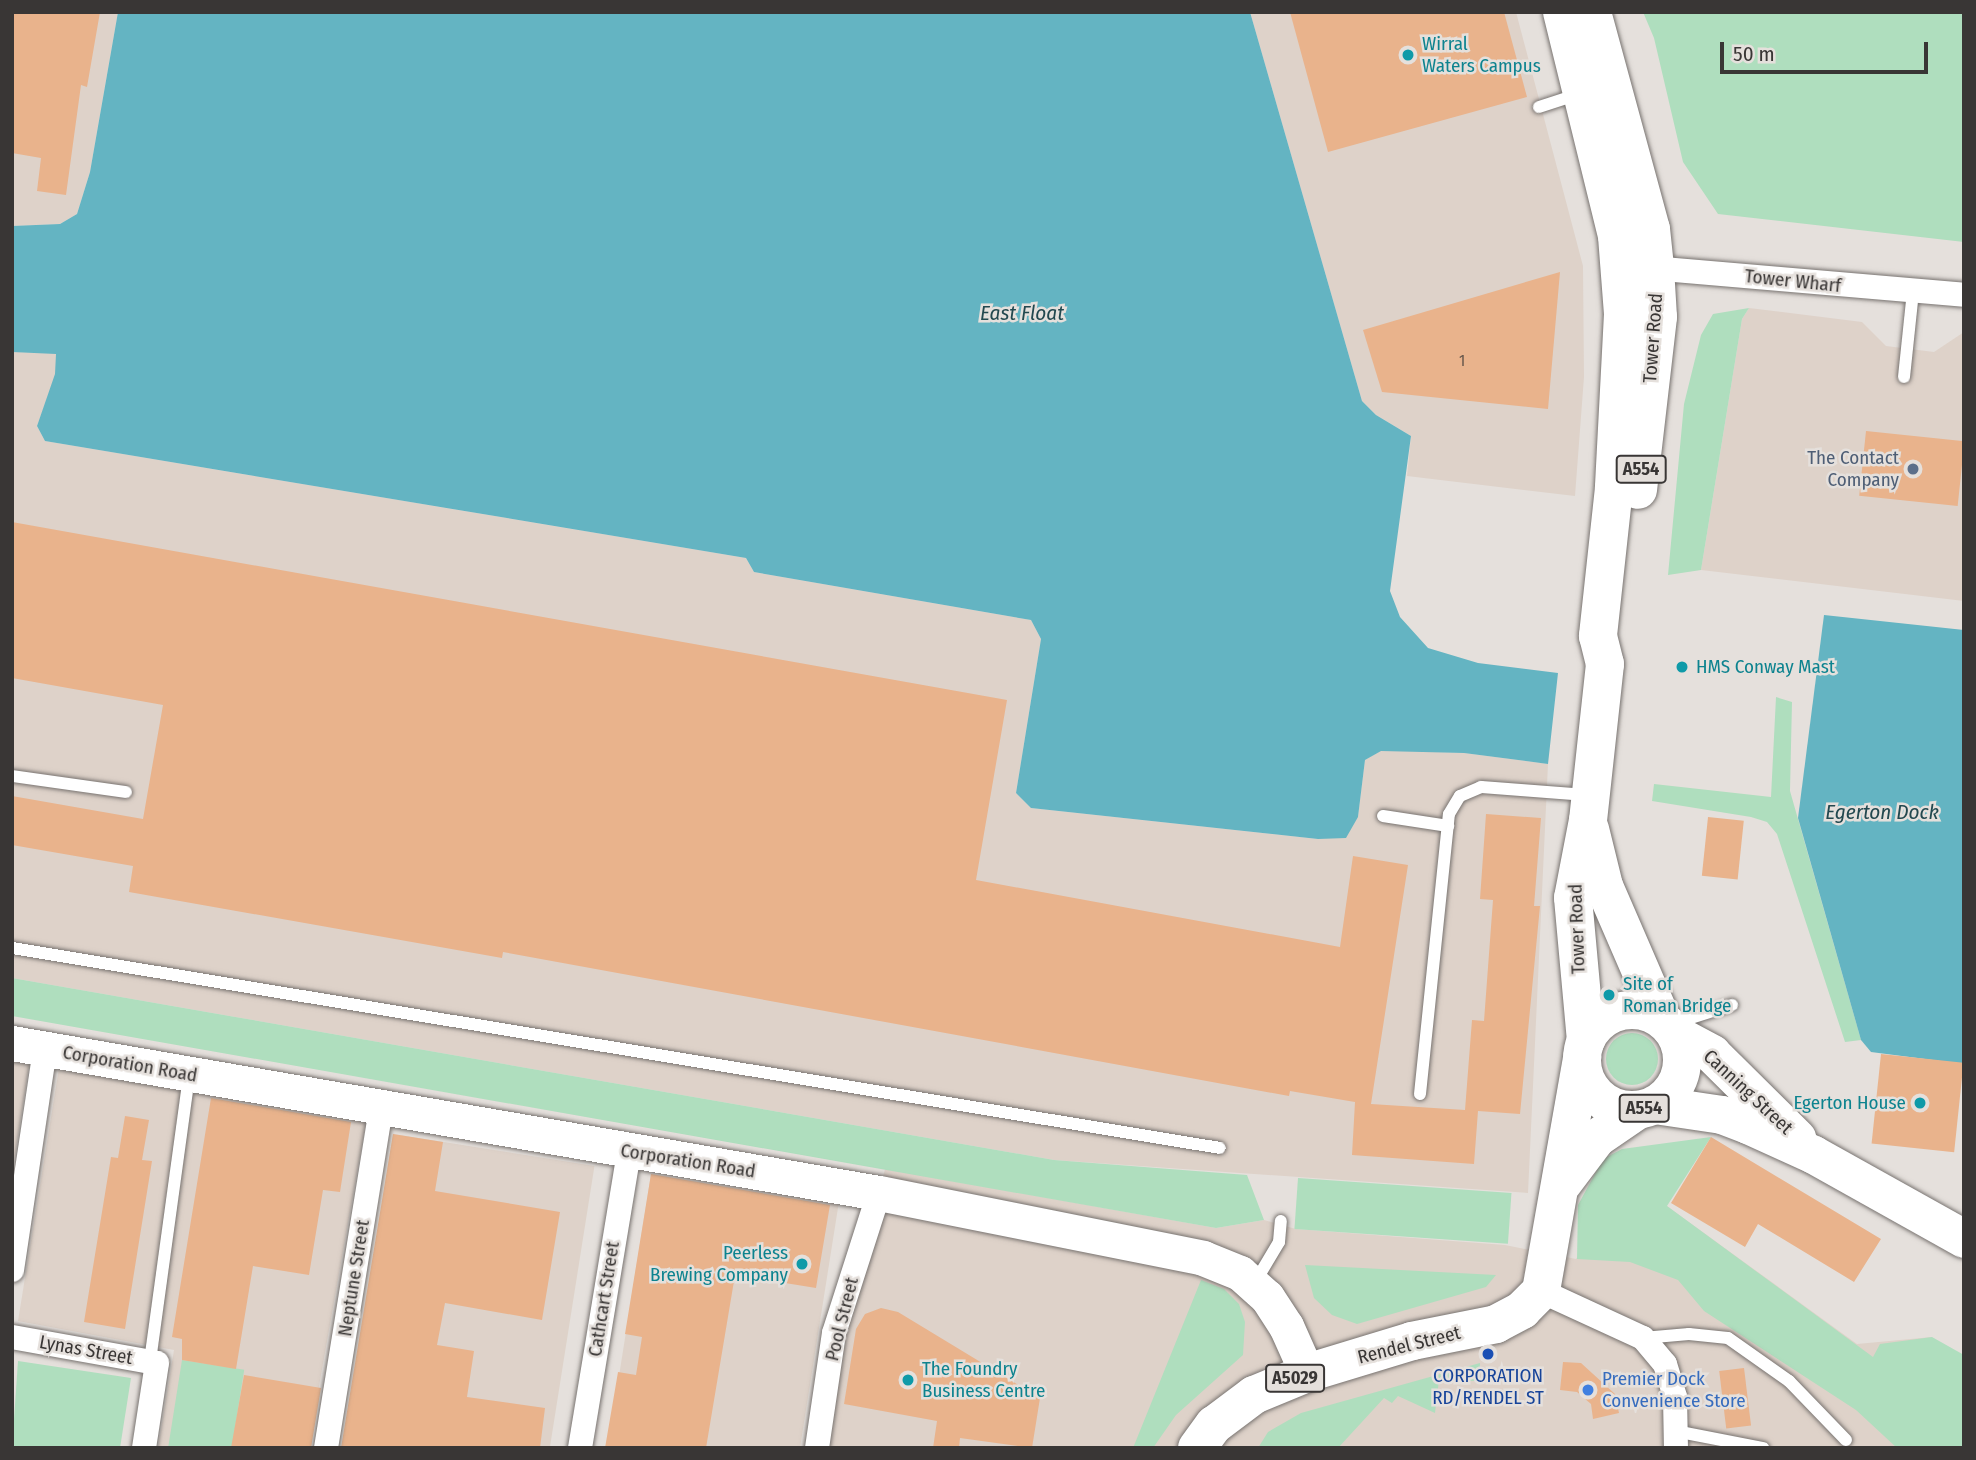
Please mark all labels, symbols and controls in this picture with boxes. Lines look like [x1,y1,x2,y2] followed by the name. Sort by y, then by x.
[1724,28,1932,72] scale bar
[1422,33,1541,77] place label: Wirral Waters Campus
[1733,41,1775,67] text: 50 m
[1400,47,1416,63] marker: Wirral Waters Campus
[1744,265,1842,297] street label: Tower Wharf
[1638,292,1668,384] street label: Tower Road
[980,300,1064,326] water label: East Float
[1459,351,1465,371] house number: 1
[1807,447,1899,491] place label: The Contact Company
[1615,454,1667,484] road number: A554
[1905,461,1921,477] marker: The Contact Company
[1696,656,1835,678] place label: HMS Conway Mast
[1674,659,1690,675] marker: HMS Conway Mast
[1825,799,1939,825] water label: Egerton Dock
[1564,884,1590,974] street label: Tower Road
[1623,973,1731,1017] place label: Site of Roman Bridge
[1601,987,1617,1003] marker: Site of Roman Bridge
[61,1041,199,1087] street label: Corporation Road
[1699,1045,1797,1139] street label: Canning Street
[1793,1092,1906,1114] place label: Egerton House
[1618,1093,1670,1122] road number: A554
[1912,1095,1928,1111] marker: Egerton House
[619,1139,757,1183] street label: Corporation Road
[334,1218,374,1338] street label: Neptune Street
[584,1240,624,1358] street label: Cathcart Street
[650,1242,788,1286] place label: Peerless Brewing Company
[794,1256,810,1272] marker: Peerless Brewing Company
[821,1275,863,1363] street label: Pool Street
[1355,1321,1463,1369] street label: Rendel Street
[38,1331,134,1369] street label: Lynas Street
[1480,1346,1496,1362] marker: CORPORATION RD/RENDEL ST
[922,1358,1045,1402] place label: The Foundry Business Centre
[1264,1364,1326,1392] road number: A5029
[1432,1365,1544,1409] place label: CORPORATION RD/RENDEL ST
[1602,1368,1746,1412] place label: Premier Dock Convenience Store
[900,1372,916,1388] marker: The Foundry Business Centre
[1580,1382,1596,1398] marker: Premier Dock Convenience Store

